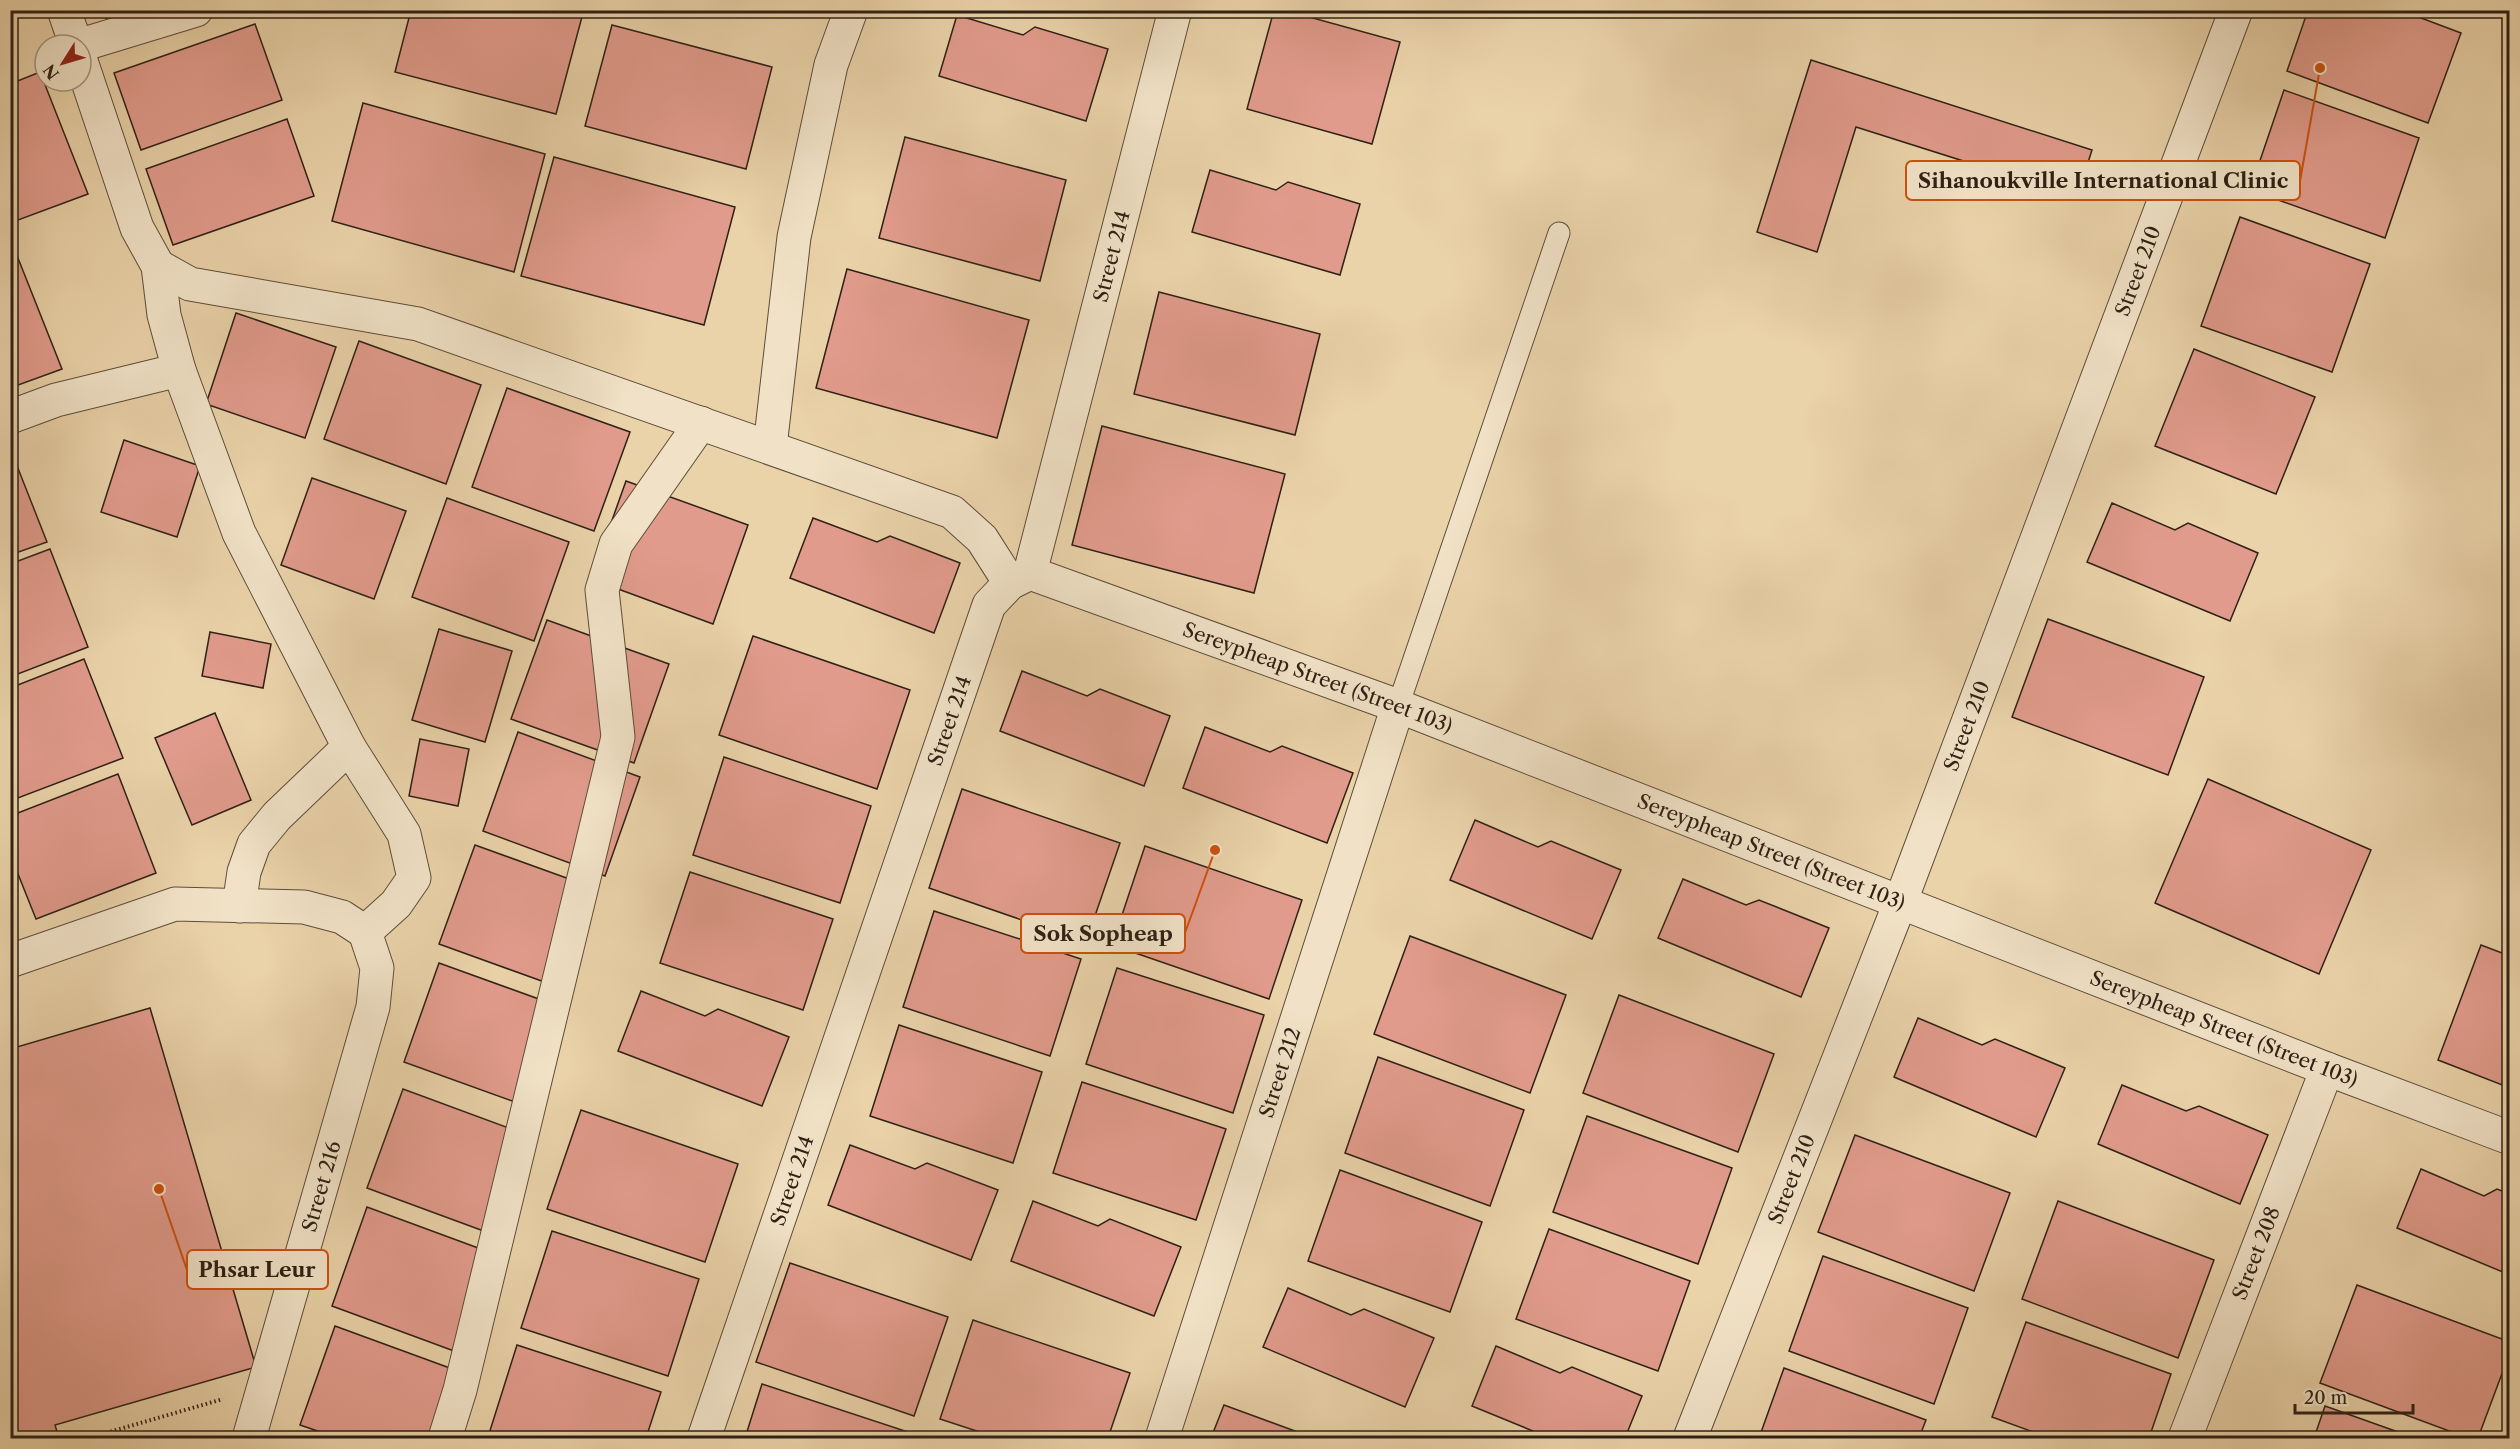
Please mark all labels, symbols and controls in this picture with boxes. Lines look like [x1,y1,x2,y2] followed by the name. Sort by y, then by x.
[33,33,93,93] north arrow
[39,60,63,84] text: N
[1906,161,2300,200] callout: Sihanoukville International Clinic
[1918,168,2289,193] text: Sihanoukville International Clinic
[1088,208,1135,305] street label: Street 214
[2110,222,2166,320] street label: Street 210
[1180,617,1456,738] street label: Sereypheap Street (Street 103)
[923,673,976,769] street label: Street 214
[1939,677,1995,774] street label: Street 210
[1634,789,1908,915] street label: Sereypheap Street (Street 103)
[1021,914,1185,953] callout: Sok Sopheap
[1033,921,1173,946] text: Sok Sopheap
[2087,966,2361,1092] street label: Sereypheap Street (Street 103)
[1254,1024,1306,1121] street label: Street 212
[1763,1131,1820,1228] street label: Street 210
[766,1133,819,1229] street label: Street 214
[297,1138,346,1235] street label: Street 216
[2227,1203,2285,1303] street label: Street 208
[187,1250,328,1289] callout: Phsar Leur
[198,1257,316,1282] text: Phsar Leur
[2295,1377,2414,1415] scale bar
[2304,1387,2348,1409] text: 20 m

